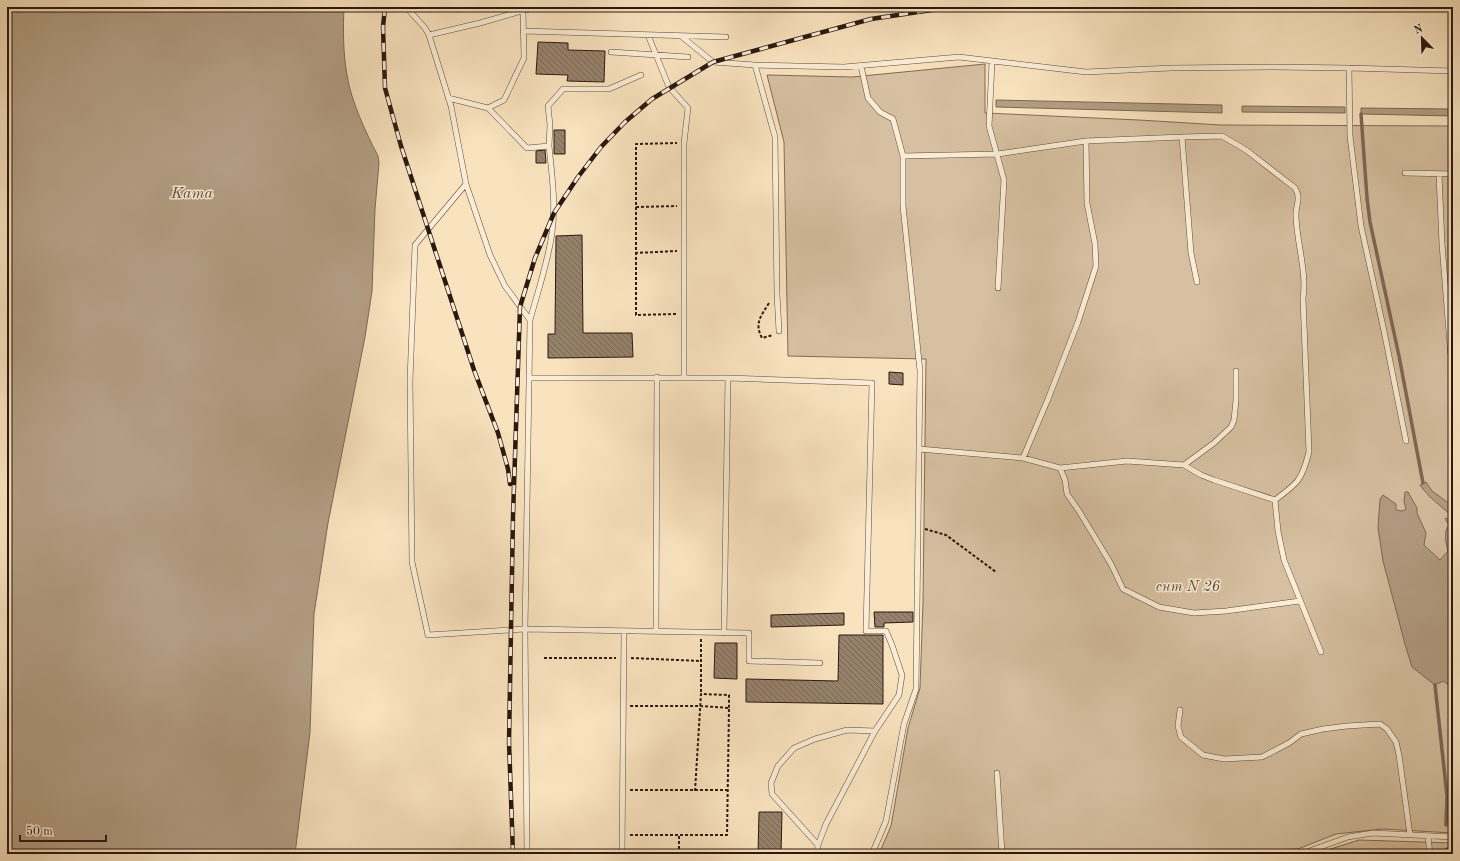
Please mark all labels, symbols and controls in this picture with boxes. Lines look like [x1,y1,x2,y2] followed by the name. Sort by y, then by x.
[1402,18,1442,58] north arrow
[1413,23,1425,37] text: N
[170,186,213,202] water label: Kama
[1156,580,1221,595] park label: снт N 26
[20,817,106,843] scale bar
[26,825,53,838] text: 50 m

